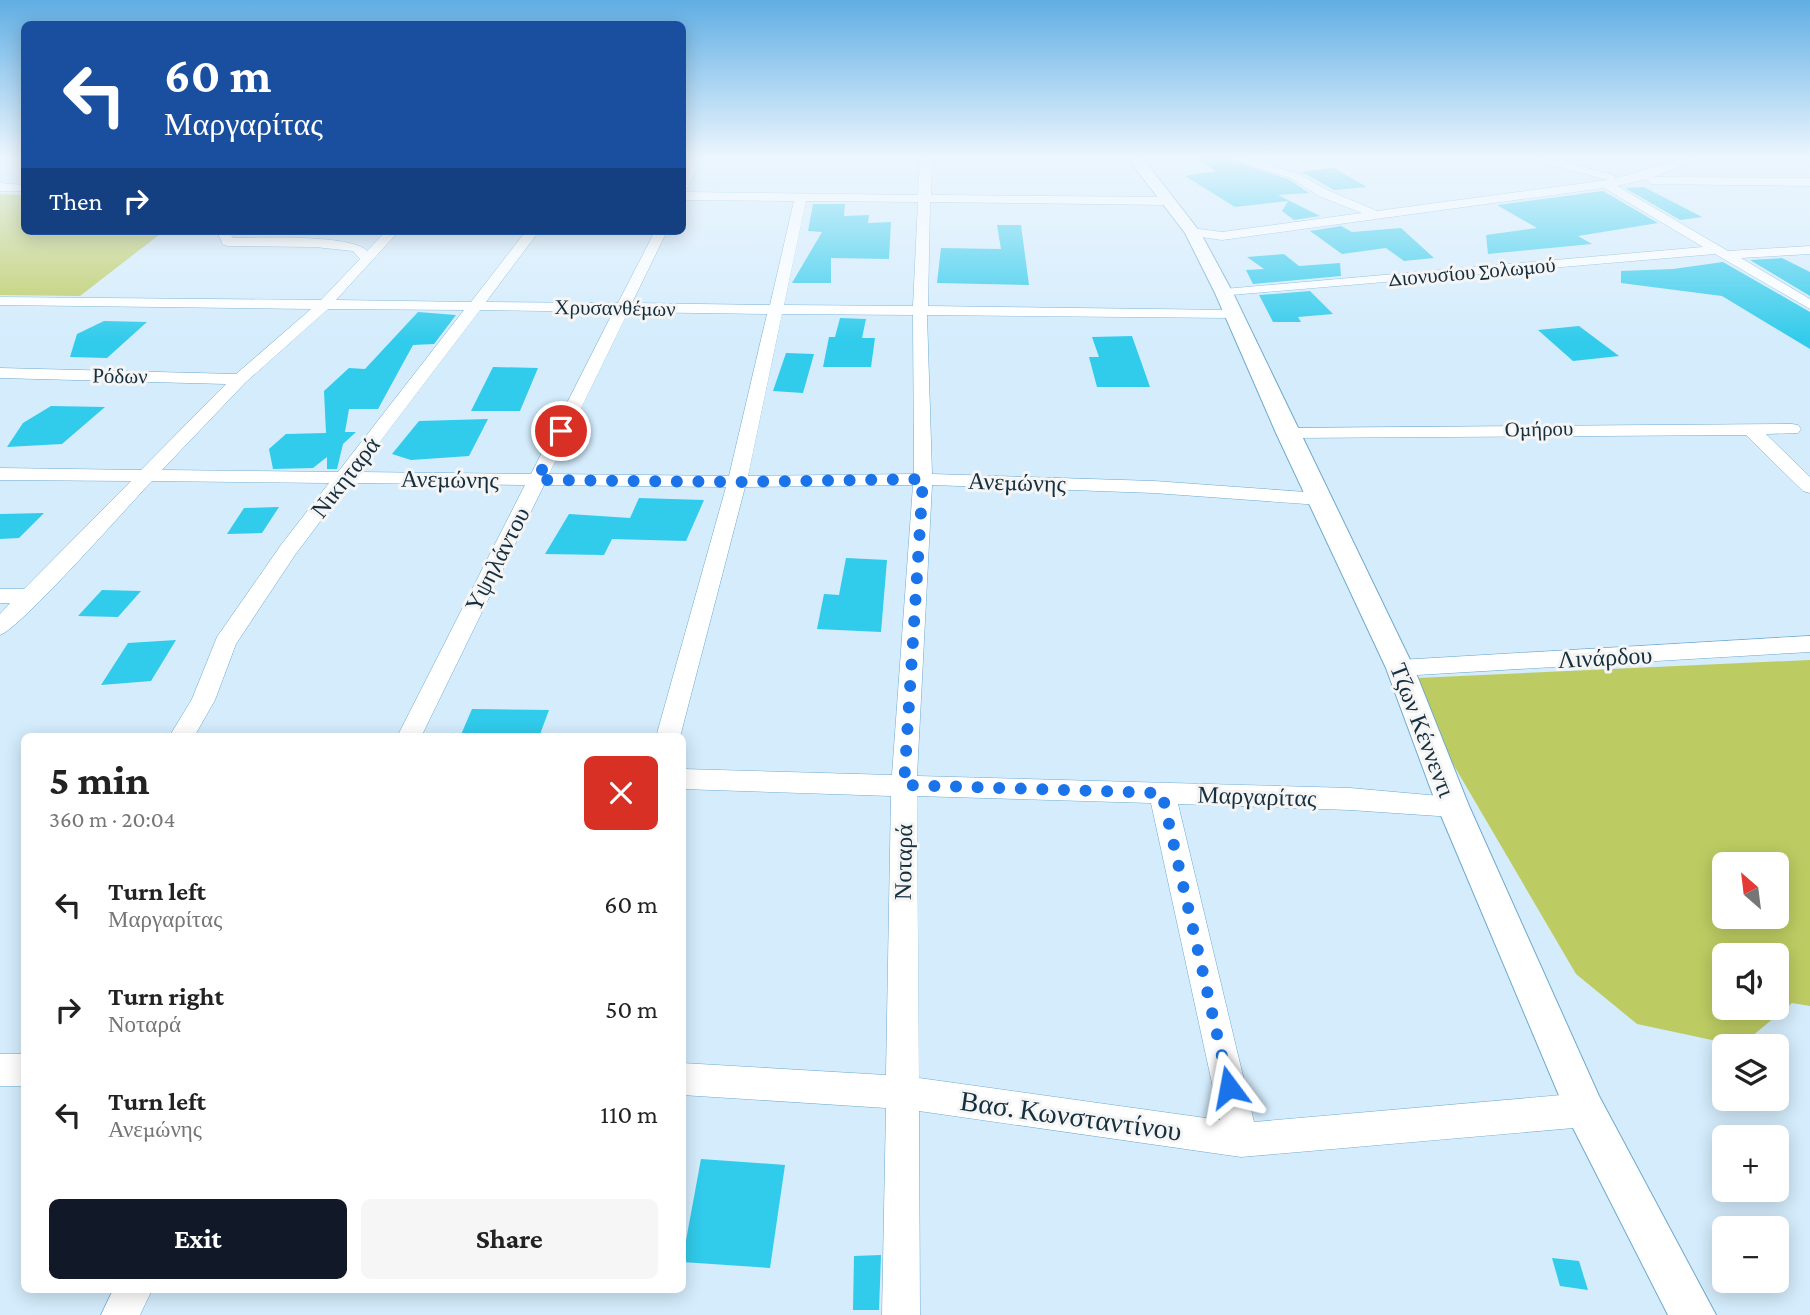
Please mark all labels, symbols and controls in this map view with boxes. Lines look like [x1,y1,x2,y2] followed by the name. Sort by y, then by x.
[164,48,271,103] text: 60 m
[49,49,140,140] icon: left
[164,106,323,142] text: Μαργαρίτας
[117,182,155,220] icon: right
[49,187,103,216] text: Then
[1387,253,1557,291] street label: Διονυσίου Σολωμού
[554,295,676,321] street label: Χρυσανθέμων
[92,364,148,388] street label: Ρόδων
[531,401,591,461] pin
[542,412,580,450] icon: arrive
[1504,416,1574,442] street label: Ομήρου
[305,431,385,523] street label: Νικηταρά
[401,465,500,493] street label: Ανεμώνης
[968,467,1067,497] street label: Ανεμώνης
[459,502,535,616] street label: Υψηλάντου
[1557,641,1653,673] street label: Λινάρδου
[1385,659,1461,801] street label: Τζων Κέννεντι
[49,756,150,803] text: 5 min
[584,756,658,830] button: close
[1197,780,1318,812] street label: Μαργαρίτας
[49,806,176,832] text: 360 m · 20:04
[889,823,917,900] street label: Νοταρά
[1712,852,1788,929] north arrow
[1712,852,1789,1293] map controls
[108,877,206,906] text: Turn left
[49,886,87,924] icon: left
[604,890,658,919] text: 60 m
[108,906,222,932] text: Μαργαρίτας
[1712,943,1789,1020] button: sound
[108,982,224,1011] text: Turn right
[49,991,87,1029] icon: right
[605,995,658,1024] text: 50 m
[108,1011,181,1037] text: Νοταρά
[1712,1034,1789,1111] button: layers
[1192,1050,1266,1124] position arrow
[958,1085,1184,1147] street label: Βασ. Κωνσταντίνου
[108,1087,206,1116] text: Turn left
[49,1096,87,1134] icon: left
[600,1100,658,1129] text: 110 m
[108,1116,202,1142] text: Ανεμώνης
[1712,1125,1789,1202] button: +
[49,1199,347,1279] button: Exit
[361,1199,658,1279] button: Share
[1712,1216,1789,1293] button: −

